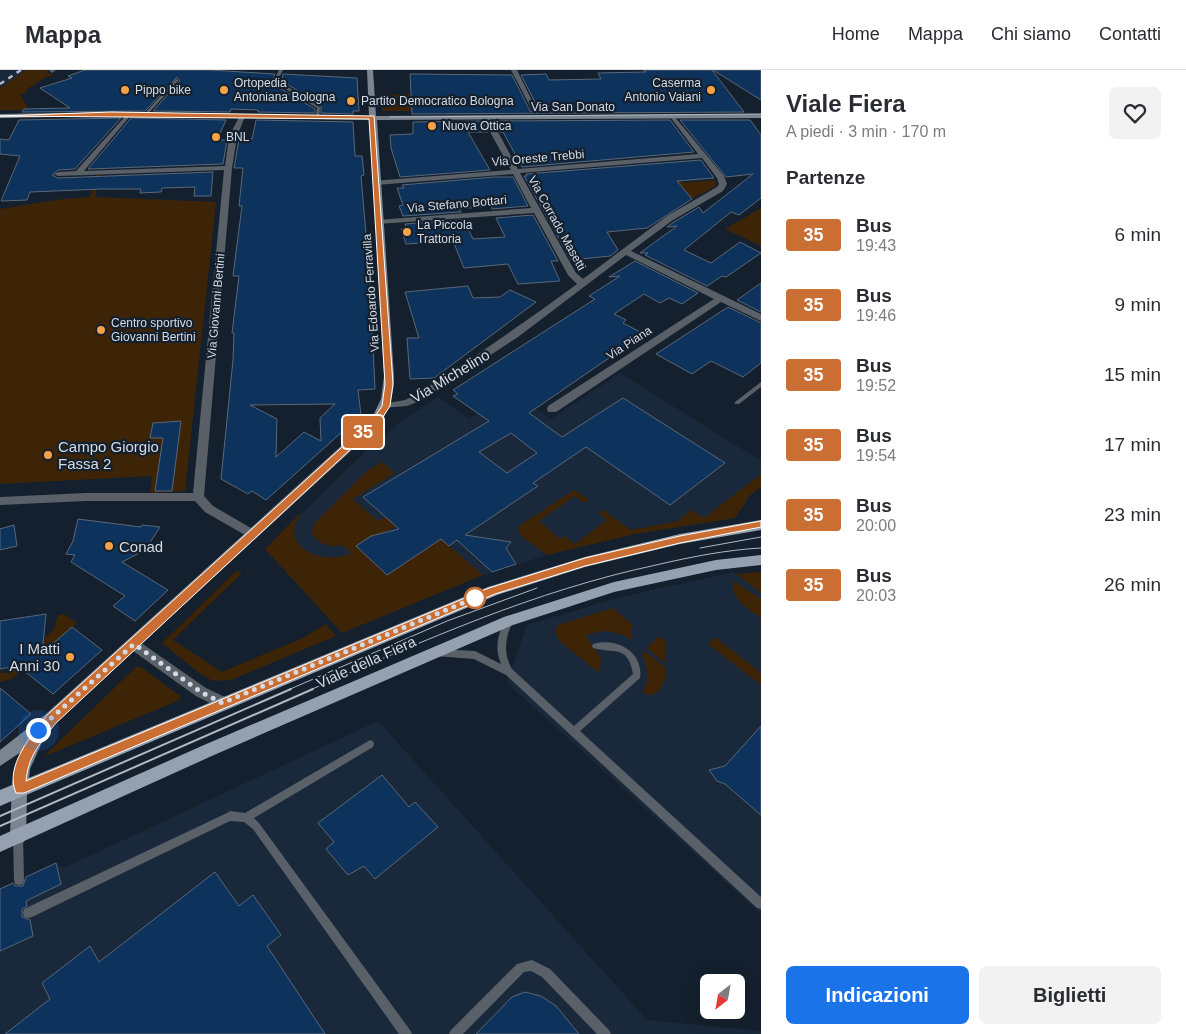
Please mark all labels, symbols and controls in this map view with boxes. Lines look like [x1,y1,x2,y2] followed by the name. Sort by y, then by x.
[25,21,101,48] text: Mappa
[832,24,880,44] text: Home
[908,24,963,44] text: Mappa
[991,24,1071,44] text: Chi siamo
[1099,24,1161,44] text: Contatti
[234,76,336,104] place label: Ortopedia Antoniana Bologna
[625,76,701,104] place label: Caserma Antonio Vaiani
[135,83,191,97] place label: Pippo bike
[119,84,131,96] marker: Pippo bike
[218,84,230,96] marker: Ortopedia Antoniana Bologna
[705,84,717,96] marker: Caserma Antonio Vaiani
[1109,87,1161,139] button: heart
[786,90,906,117] text: Viale Fiera
[361,94,514,108] place label: Partito Democratico Bologna
[345,95,357,107] marker: Partito Democratico Bologna
[531,100,615,114] street label: Via San Donato
[442,119,512,133] place label: Nuova Ottica
[426,120,438,132] marker: Nuova Ottica
[786,123,946,140] text: A piedi · 3 min · 170 m
[226,130,250,144] place label: BNL
[210,131,222,143] marker: BNL
[491,147,585,169] street label: Via Oreste Trebbi
[786,167,865,188] text: Partenze
[525,173,589,273] street label: Via Corrado Masetti
[407,193,507,215] street label: Via Stefano Bottari
[856,215,892,236] text: Bus
[417,218,473,246] place label: La Piccola Trattoria
[1115,224,1161,245] text: 6 min
[803,225,824,245] text: 35
[401,226,413,238] marker: La Piccola Trattoria
[360,233,382,353] street label: Via Edoardo Ferravilla
[856,237,896,254] text: 19:43
[204,253,228,359] street label: Via Giovanni Bertini
[856,285,892,306] text: Bus
[1115,294,1161,315] text: 9 min
[803,295,824,315] text: 35
[856,307,896,324] text: 19:46
[111,316,196,344] place label: Centro sportivo Giovanni Bertini
[604,323,655,363] street label: Via Piana
[95,324,107,336] marker: Centro sportivo Giovanni Bertini
[407,346,493,406] street label: Via Michelino
[856,355,892,376] text: Bus
[1104,364,1161,385] text: 15 min
[803,365,824,385] text: 35
[856,377,896,394] text: 19:52
[340,416,386,448] line badge: 35
[353,422,373,442] text: 35
[856,425,892,446] text: Bus
[1104,434,1161,455] text: 17 min
[803,435,824,455] text: 35
[58,438,159,472] place label: Campo Giorgio Fassa 2
[856,447,896,464] text: 19:54
[42,449,54,461] marker: Campo Giorgio Fassa 2
[856,495,892,516] text: Bus
[1104,504,1161,525] text: 23 min
[803,505,824,525] text: 35
[856,517,896,534] text: 20:00
[119,538,163,555] place label: Conad
[103,540,115,552] marker: Conad
[856,565,892,586] text: Bus
[1104,574,1161,595] text: 26 min
[803,575,824,595] text: 35
[464,587,486,609] unlabelled marker
[856,587,896,604] text: 20:03
[314,632,419,692] street label: Viale della Fiera
[9,640,60,674] place label: I Matti Anni 30
[64,651,76,663] marker: I Matti Anni 30
[26,718,51,743] your location
[786,966,969,1024] button: Indicazioni
[979,966,1161,1024] button: Biglietti
[700,974,745,1019] north arrow
[700,974,745,1019] map controls

